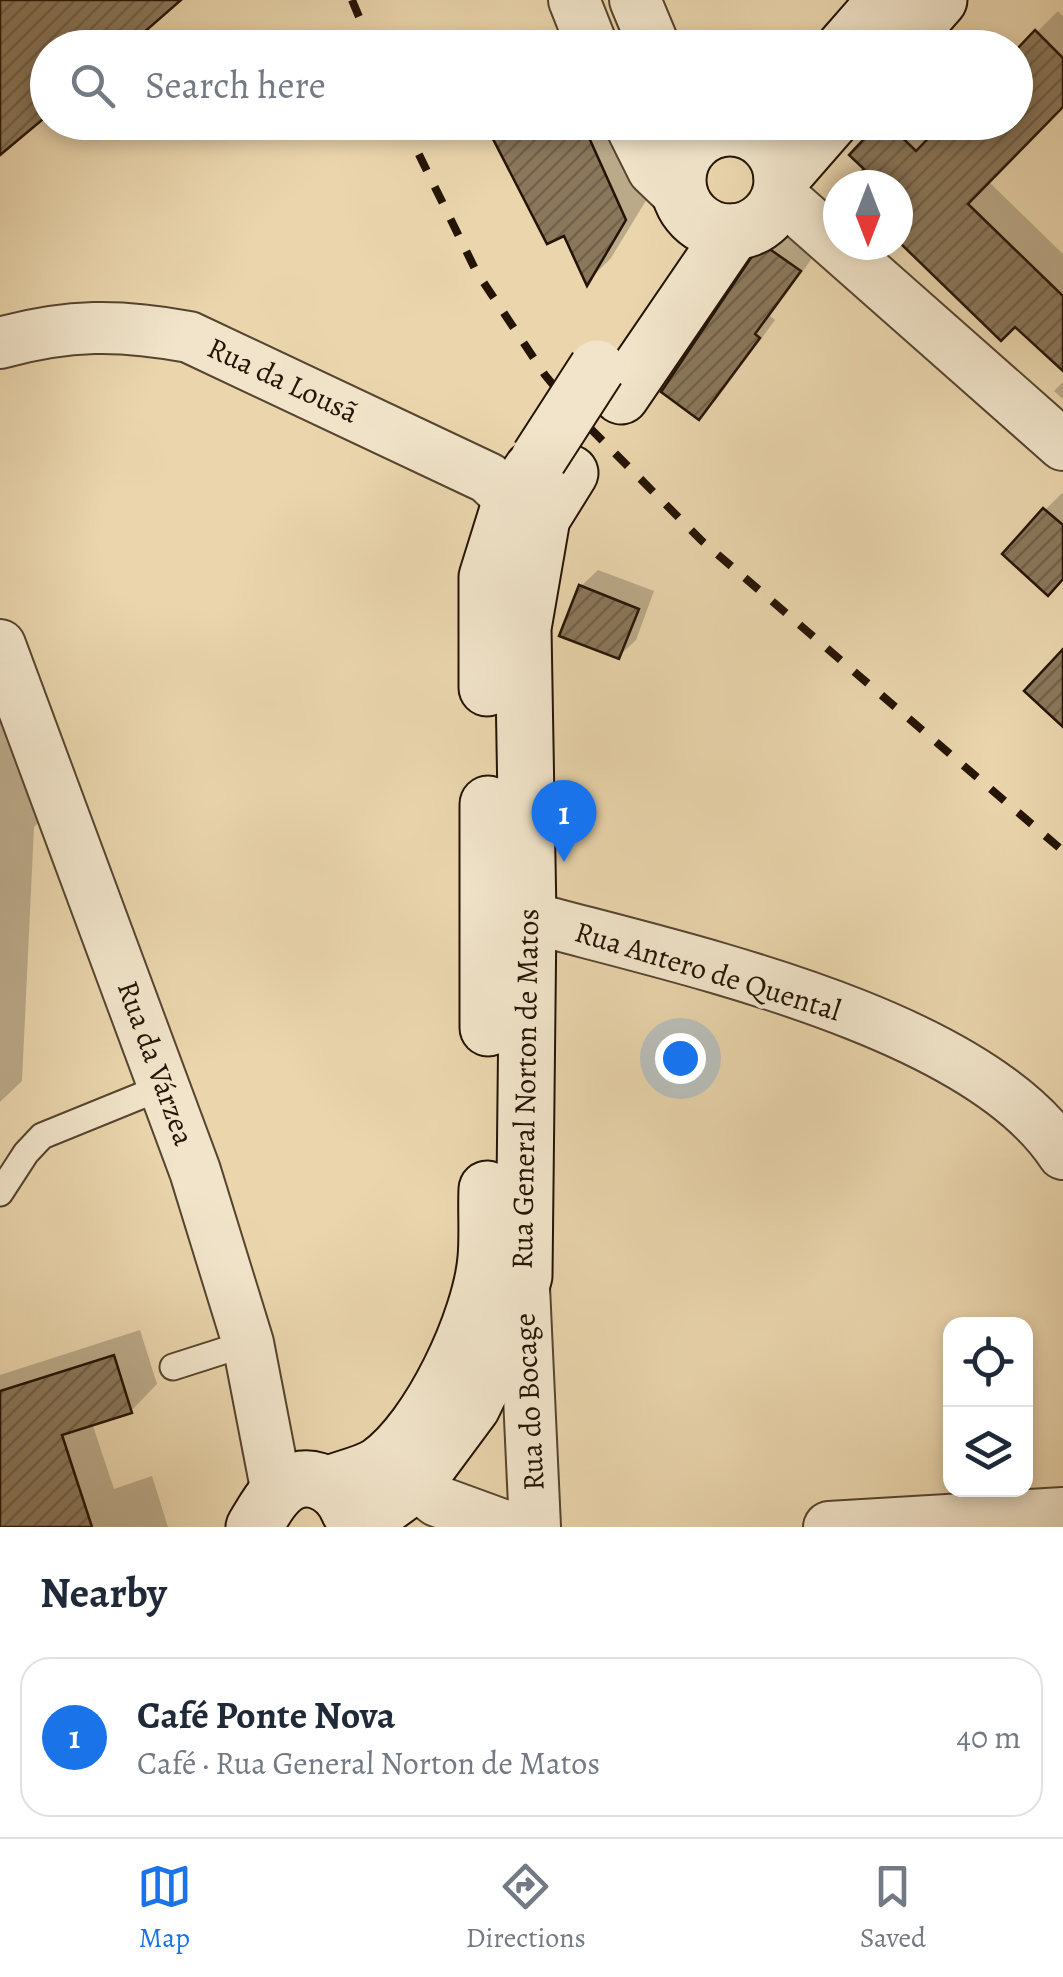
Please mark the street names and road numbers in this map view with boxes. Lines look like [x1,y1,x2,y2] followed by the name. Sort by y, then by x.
[201,328,365,432] street label: Rua da Lousã
[502,908,548,1270] street label: Rua General Norton de Matos
[570,912,846,1030] street label: Rua Antero de Quental
[108,975,204,1151] street label: Rua da Várzea
[504,1312,554,1492] street label: Rua do Bocage

